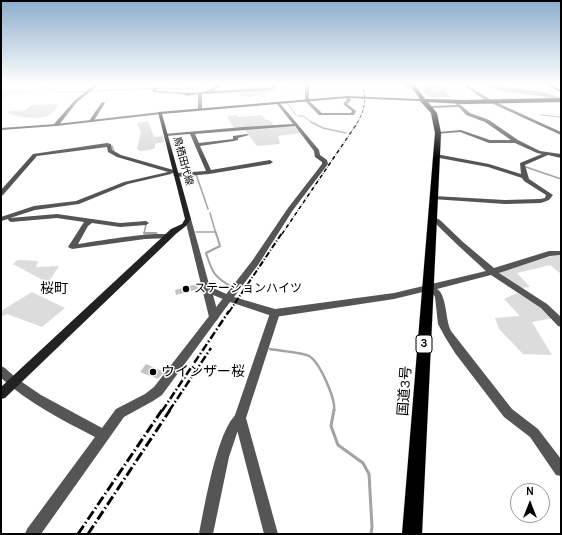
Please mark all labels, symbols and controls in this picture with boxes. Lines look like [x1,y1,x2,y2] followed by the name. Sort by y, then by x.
[171,135,195,187] street label: 鳥栖田代線
[40,281,68,297] district label: 桜町
[194,282,302,296] place label: ステーションハイツ
[181,284,191,294] marker: ステーションハイツ
[416,335,432,353] road number: 3
[161,364,245,380] place label: ウインザー桜
[395,365,415,417] street label: 国道3号
[148,367,158,377] marker: ウインザー桜
[510,483,550,523] north arrow
[526,485,534,498] text: N

